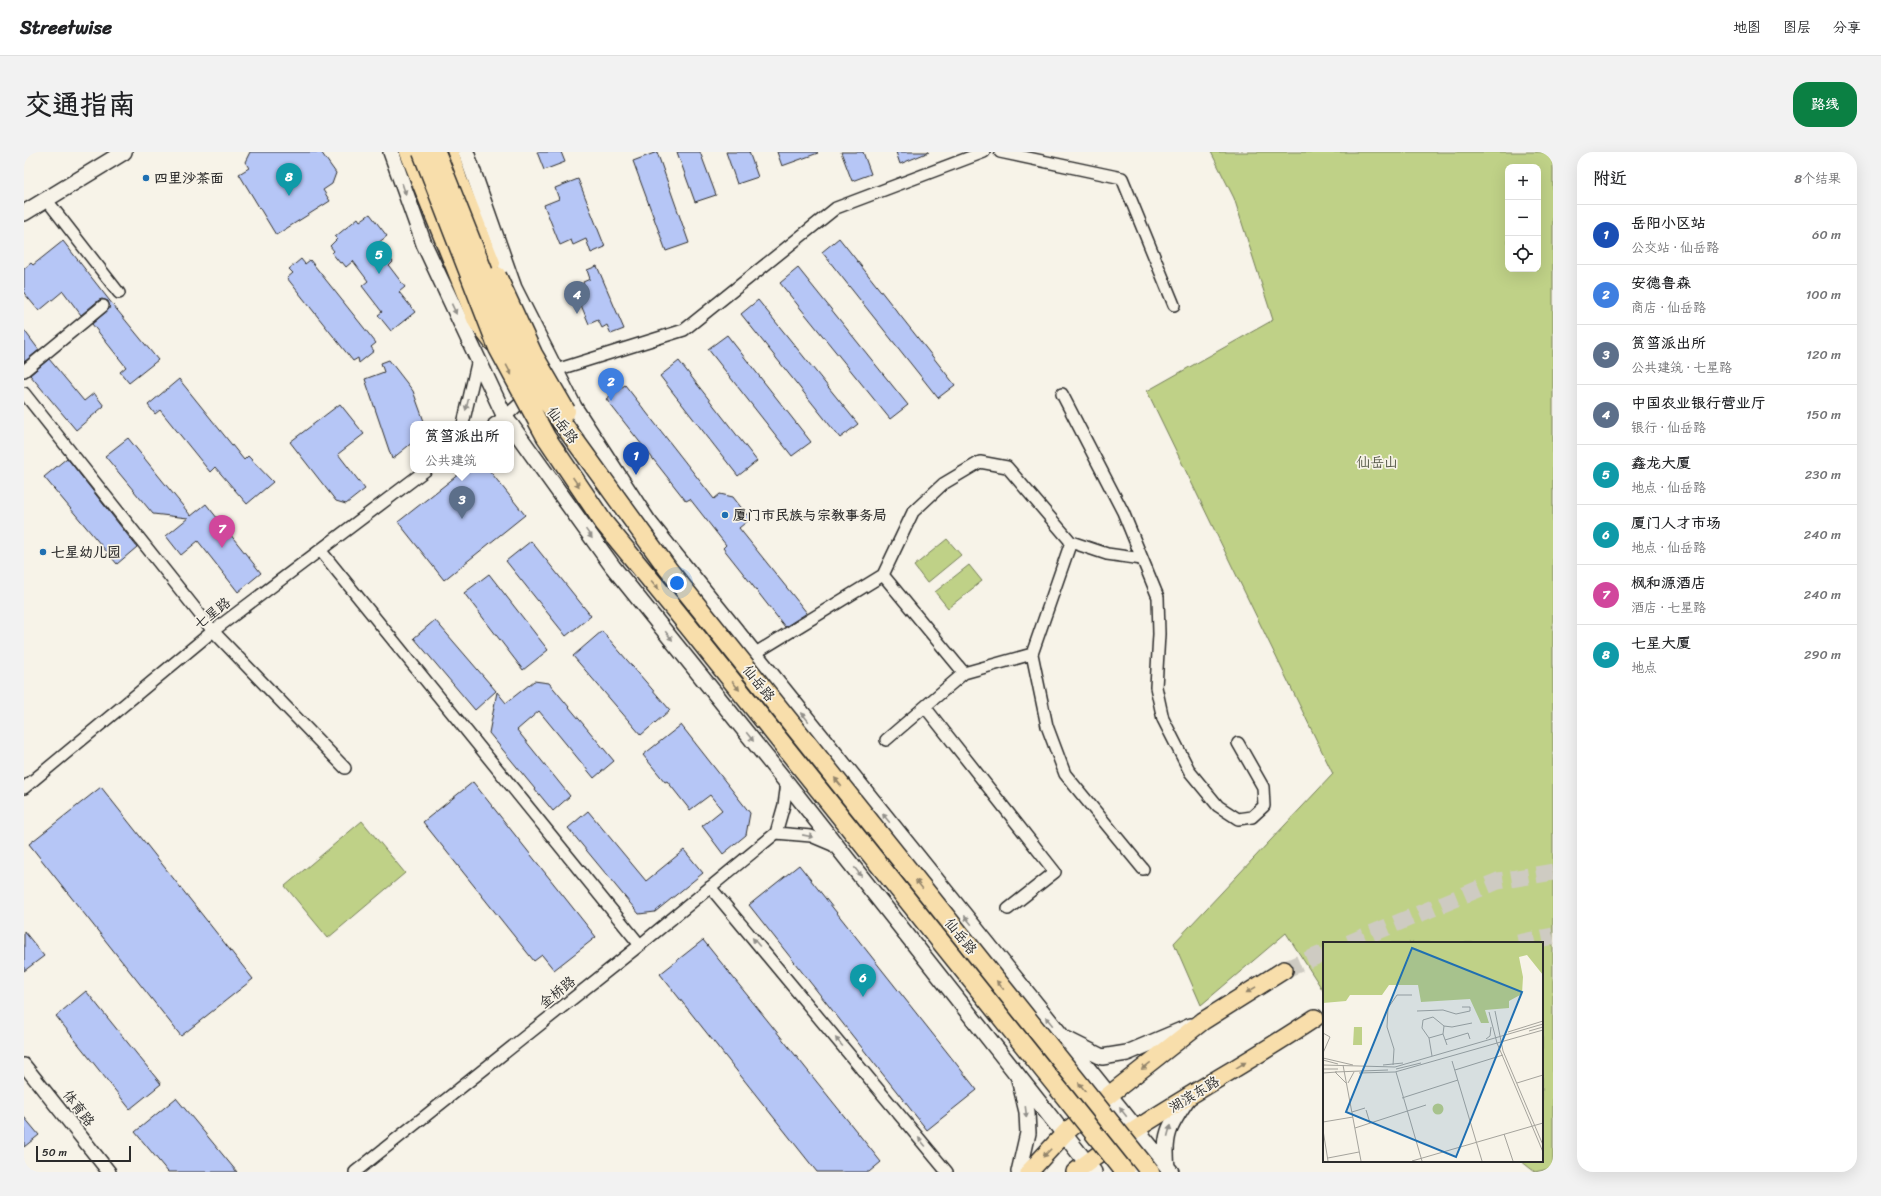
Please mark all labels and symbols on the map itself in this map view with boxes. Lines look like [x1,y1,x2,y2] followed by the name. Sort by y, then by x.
[276,163,302,196] pin: 8
[154,166,224,191] place label: 四里沙茶面
[141,173,151,183] marker: 四里沙茶面
[401,183,407,195] one-way arrow
[366,241,392,274] pin: 5
[564,281,590,314] pin: 4
[451,303,457,314] one-way arrow
[506,364,513,376] one-way arrow
[598,368,624,401] pin: 2
[464,399,470,411] one-way arrow
[540,401,585,450] street label: 仙岳路
[623,442,649,475] pin: 1
[1356,450,1398,475] park label: 仙岳山
[572,476,579,487] one-way arrow
[449,486,475,519] pin: 3
[733,503,887,528] place label: 厦门市民族与宗教事务局
[720,510,730,520] marker: 厦门市民族与宗教事务局
[209,515,235,548] pin: 7
[585,528,593,539] one-way arrow
[51,540,121,565] place label: 七星幼儿园
[38,547,48,557] marker: 七星幼儿园
[667,573,687,593] your location
[650,579,659,590] one-way arrow
[188,591,237,636] street label: 七星路
[664,631,673,642] one-way arrow
[736,659,782,708] street label: 仙岳路
[732,680,741,691] one-way arrow
[800,712,809,723] one-way arrow
[746,732,755,743] one-way arrow
[834,777,842,788] one-way arrow
[882,813,891,824] one-way arrow
[802,834,814,840] one-way arrow
[853,866,862,877] one-way arrow
[915,878,924,889] one-way arrow
[938,912,984,961] street label: 仙岳路
[963,914,972,925] one-way arrow
[752,937,761,947] one-way arrow
[1323,942,1543,1162] inset map
[850,964,876,997] pin: 6
[533,969,582,1015] street label: 金桥路
[996,980,1005,991] one-way arrow
[1245,987,1257,994] one-way arrow
[1045,1016,1054,1027] one-way arrow
[835,1037,844,1047] one-way arrow
[1140,1062,1151,1071] one-way arrow
[1235,1062,1247,1069] one-way arrow
[1164,1069,1225,1120] street label: 湖滨东路
[1077,1081,1086,1092] one-way arrow
[56,1084,101,1133] street label: 体育路
[1023,1106,1029,1118] one-way arrow
[1119,1107,1127,1117] one-way arrow
[1166,1124,1172,1136] one-way arrow
[918,1137,927,1147] one-way arrow
[36,1144,131,1163] scale bar
[1042,1148,1052,1158] one-way arrow

